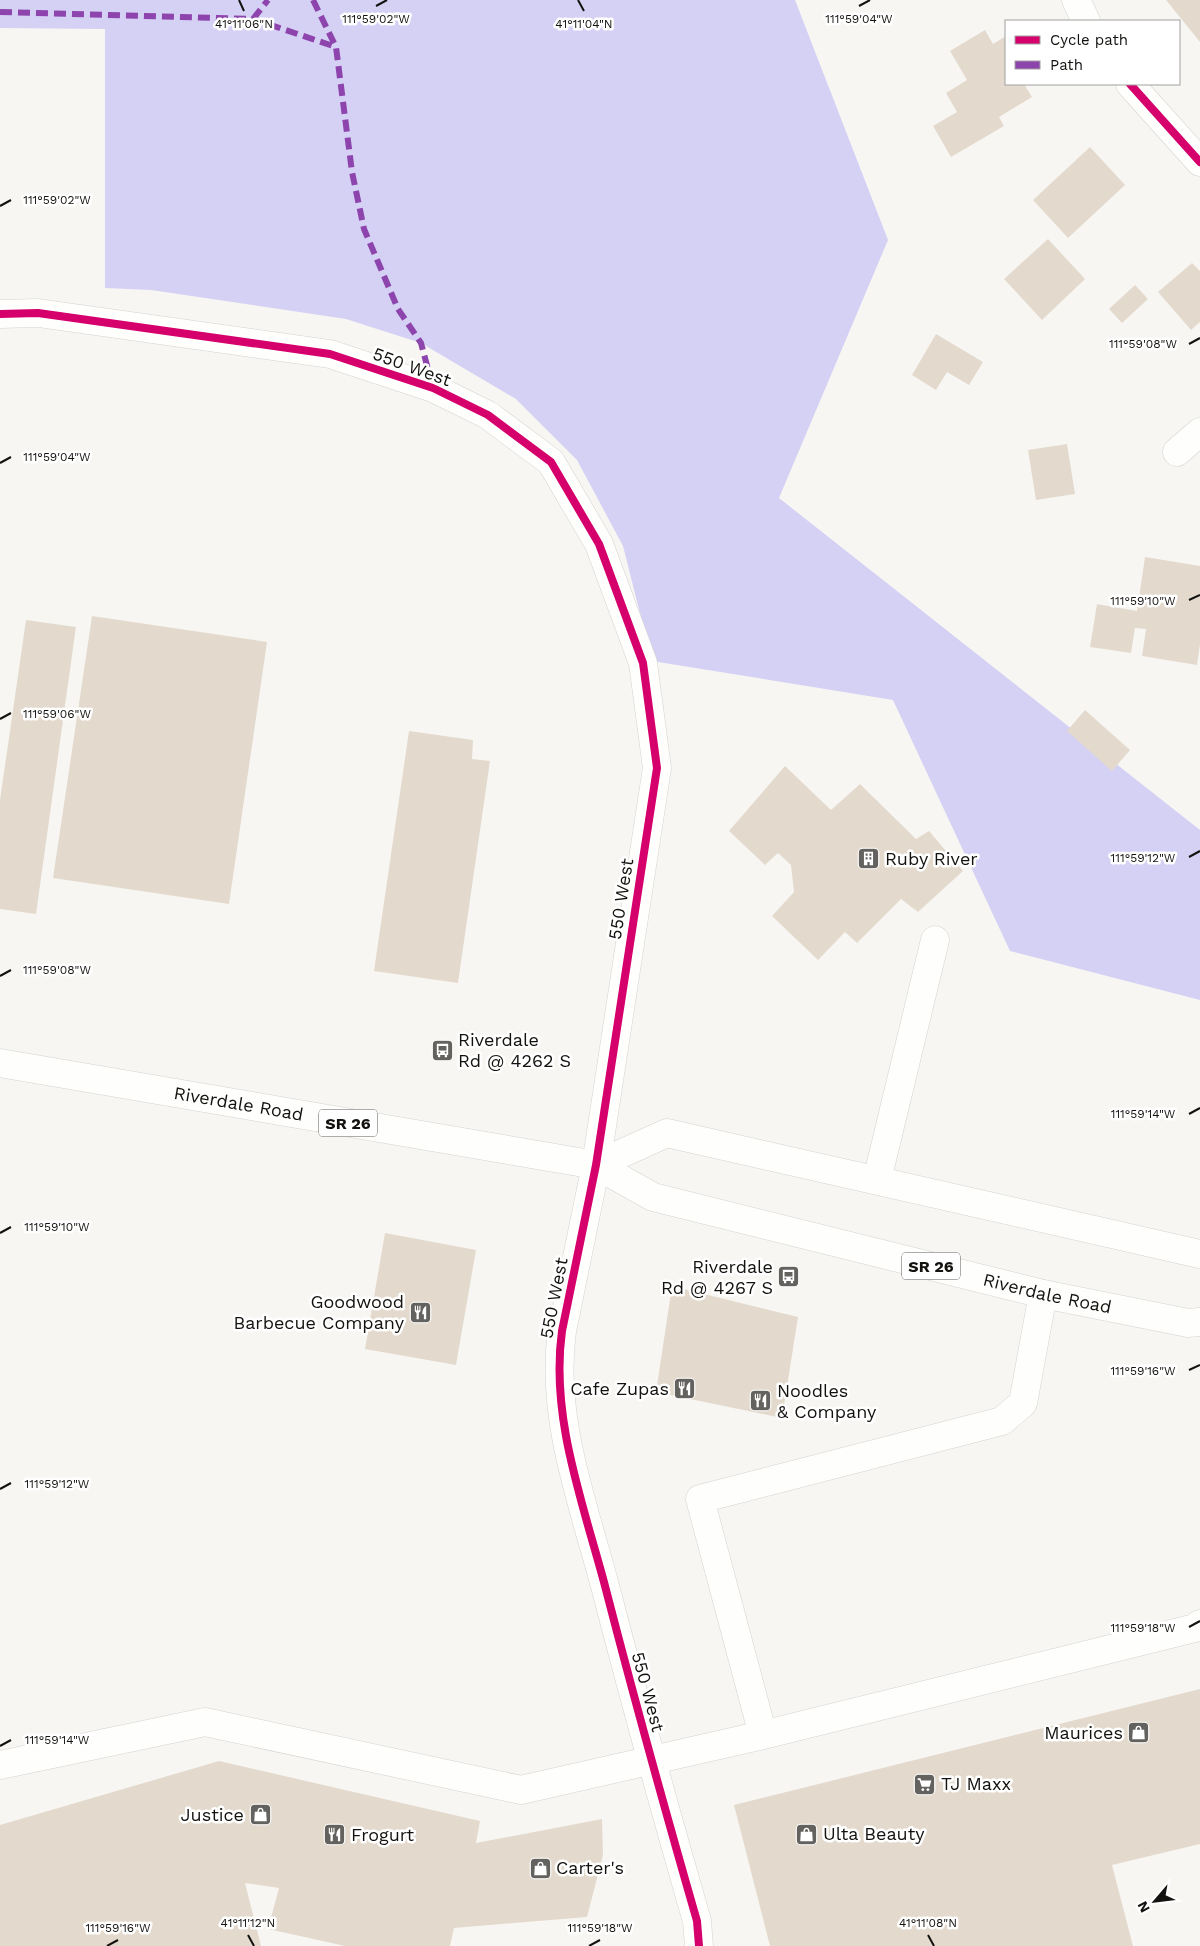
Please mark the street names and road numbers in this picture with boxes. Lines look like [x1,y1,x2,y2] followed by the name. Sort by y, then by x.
[370,343,455,391] street label: 550 West
[604,856,637,941] street label: 550 West
[172,1082,305,1125] street label: Riverdale Road
[319,1110,377,1136] road number: SR 26
[902,1252,960,1280] road number: SR 26
[535,1255,572,1340] street label: 550 West
[981,1268,1113,1317] street label: Riverdale Road
[628,1650,669,1735] street label: 550 West

